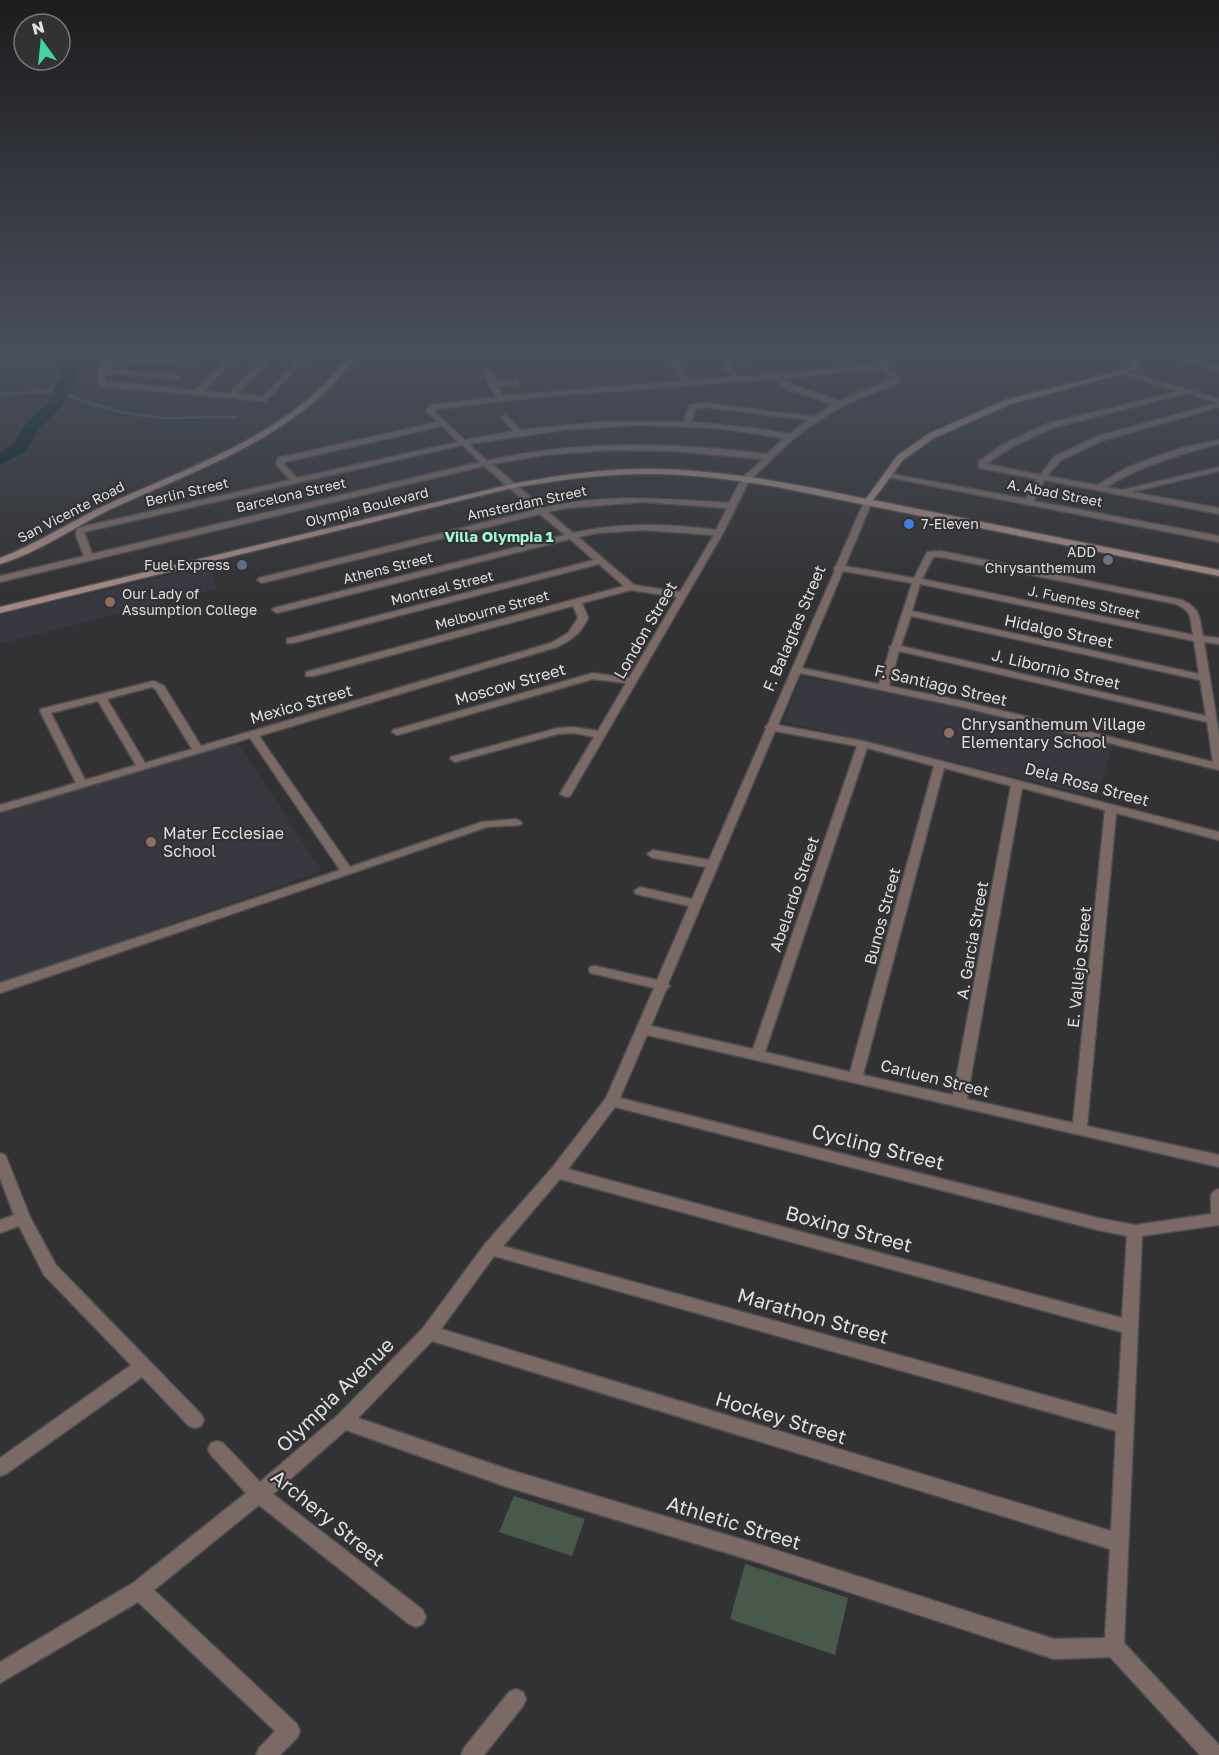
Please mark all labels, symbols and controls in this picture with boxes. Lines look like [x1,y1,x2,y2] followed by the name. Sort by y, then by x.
[12,12,72,72] north arrow
[30,16,47,39] text: N
[144,474,230,509] street label: Berlin Street
[234,474,348,515] street label: Barcelona Street
[1006,475,1104,510] street label: A. Abad Street
[14,477,127,546] street label: San Vicente Road
[465,482,588,524] street label: Amsterdam Street
[304,483,430,530] street label: Olympia Boulevard
[921,515,979,532] place label: 7-Eleven
[902,517,916,531] marker: 7-Eleven
[444,527,554,545] district label: Villa Olympia 1
[985,543,1096,576] place label: ADD Chrysanthemum
[341,548,435,587] street label: Athens Street
[1101,553,1115,567] marker: ADD Chrysanthemum
[144,556,230,573] place label: Fuel Express
[235,558,249,572] marker: Fuel Express
[758,562,830,694] street label: F. Balagtas Street
[389,567,495,608] street label: Montreal Street
[609,578,681,682] street label: London Street
[1026,581,1142,622] street label: J. Fuentes Street
[122,585,257,618] place label: Our Lady of Assumption College
[433,586,551,633] street label: Melbourne Street
[103,595,117,609] marker: Our Lady of Assumption College
[1003,610,1115,652] street label: Hidalgo Street
[990,644,1122,694] street label: J. Libornio Street
[452,659,568,709] street label: Moscow Street
[873,660,1009,710] street label: F. Santiago Street
[248,680,354,728] street label: Mexico Street
[961,714,1146,752] place label: Chrysanthemum Village Elementary School
[942,726,956,740] marker: Chrysanthemum Village Elementary School
[1023,758,1151,810] street label: Dela Rosa Street
[163,823,284,861] place label: Mater Ecclesiae School
[765,834,823,954] street label: Abelardo Street
[144,835,158,849] marker: Mater Ecclesiae School
[859,865,905,967] street label: Bunos Street
[952,879,992,1001] street label: A. Garcia Street
[1063,905,1095,1029] street label: E. Vallejo Street
[879,1055,991,1101] street label: Carluen Street
[809,1118,947,1174] street label: Cycling Street
[783,1200,915,1256] street label: Boxing Street
[735,1282,892,1348] street label: Marathon Street
[270,1332,398,1456] street label: Olympia Avenue
[713,1386,850,1448] street label: Hockey Street
[267,1464,390,1570] street label: Archery Street
[664,1490,804,1554] street label: Athletic Street

